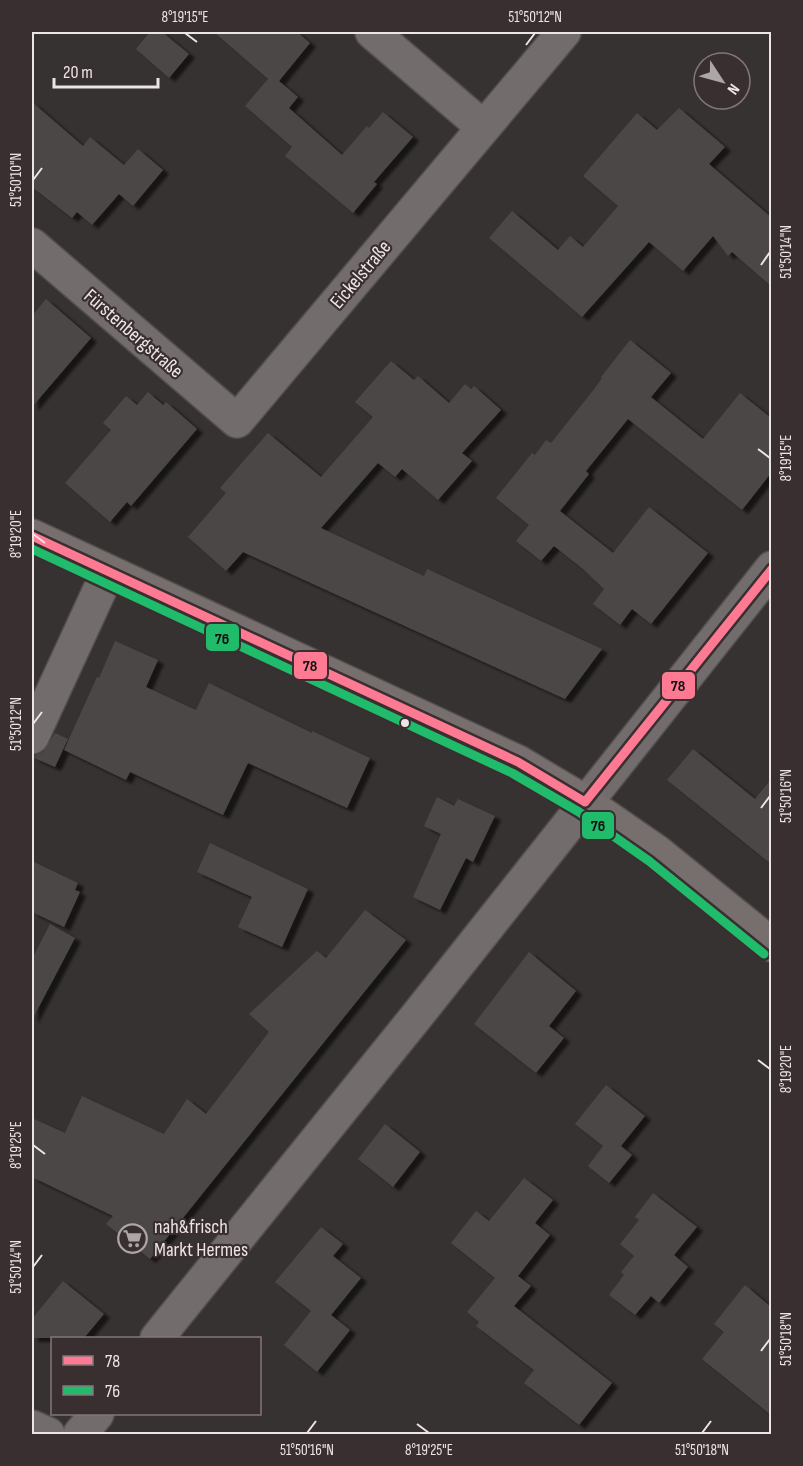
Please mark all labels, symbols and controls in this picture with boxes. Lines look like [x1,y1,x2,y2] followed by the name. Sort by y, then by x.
[162,8,208,27] text: 8°19'15"E
[508,8,562,27] text: 51°50'12"N
[54,51,158,89] scale bar
[692,51,752,111] north arrow
[63,62,93,83] text: 20 m
[723,80,743,98] text: N
[7,153,26,207] text: 51°50'10"N
[777,225,796,279] text: 51°50'14"N
[325,236,396,314] street label: Eickelstraße
[79,284,188,383] street label: Fürstenbergstraße
[777,435,796,481] text: 8°19'15"E
[7,510,26,558] text: 8°19'20"E
[205,623,240,652] line badge: 76
[215,630,229,649] text: 76
[293,651,328,680] line badge: 78
[303,657,318,676] text: 78
[661,671,696,700] line badge: 78
[671,677,686,696] text: 78
[7,697,26,751] text: 51°50'12"N
[399,717,411,729] unlabelled marker
[777,769,796,823] text: 51°50'16"N
[581,811,615,840] line badge: 76
[591,817,605,836] text: 76
[777,1045,796,1093] text: 8°19'20"E
[7,1121,26,1169] text: 8°19'25"E
[154,1215,248,1262] place label: nah&frisch Markt Hermes
[117,1222,149,1254] supermarket icon: nah&frisch Markt Hermes
[7,1240,26,1294] text: 51°50'14"N
[777,1312,796,1366] text: 51°50'18"N
[51,1337,261,1415] legend
[105,1351,120,1372] text: 78
[105,1381,120,1402] text: 76
[280,1441,334,1460] text: 51°50'16"N
[405,1441,453,1460] text: 8°19'25"E
[675,1441,729,1460] text: 51°50'18"N

